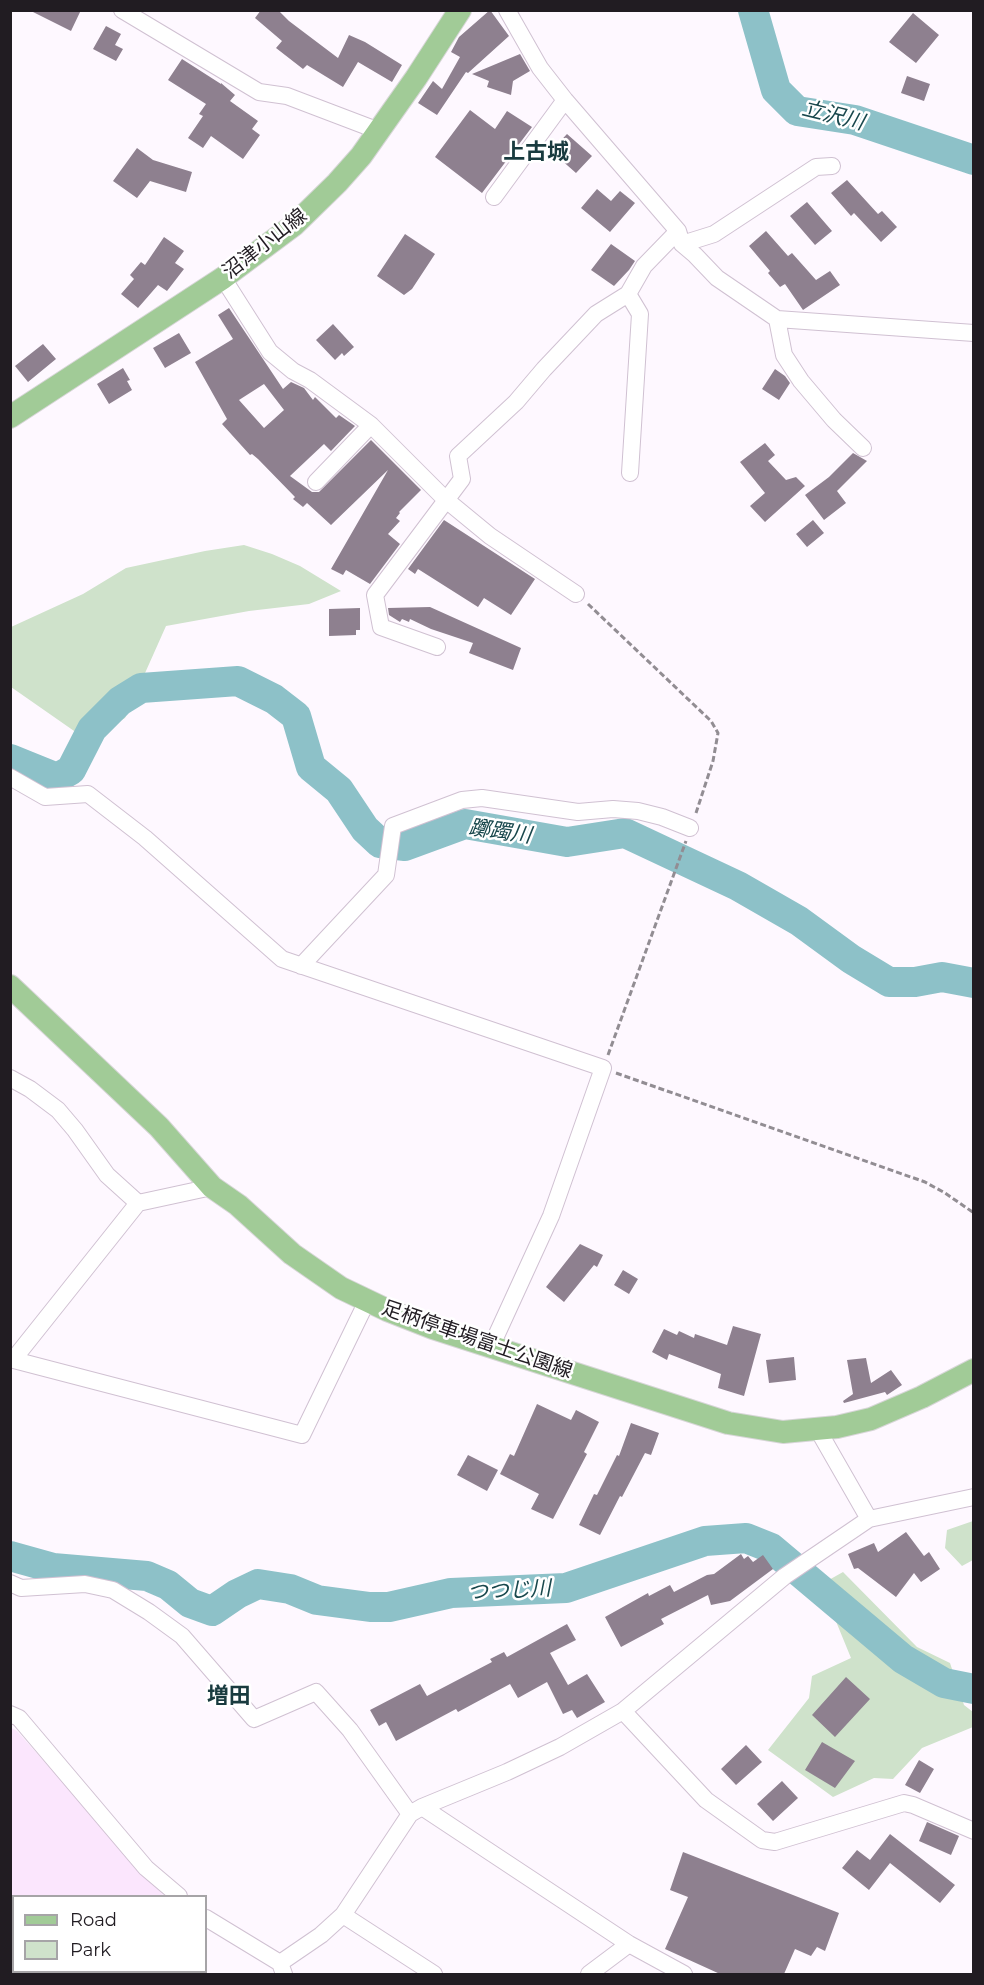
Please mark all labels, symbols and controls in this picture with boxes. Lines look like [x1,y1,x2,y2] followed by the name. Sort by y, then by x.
[799,96,867,136] water label: 立沢川
[503,140,569,166] district label: 上古城
[218,204,312,284] street label: 沼津小山線
[467,815,533,849] water label: 躑躅川
[379,1296,575,1384] street label: 足柄停車場富士公園線
[466,1576,552,1606] water label: つつじ川
[207,1684,251,1710] district label: 増田
[12,1895,207,1973] legend
[70,1909,117,1931] text: Road
[70,1939,111,1961] text: Park

